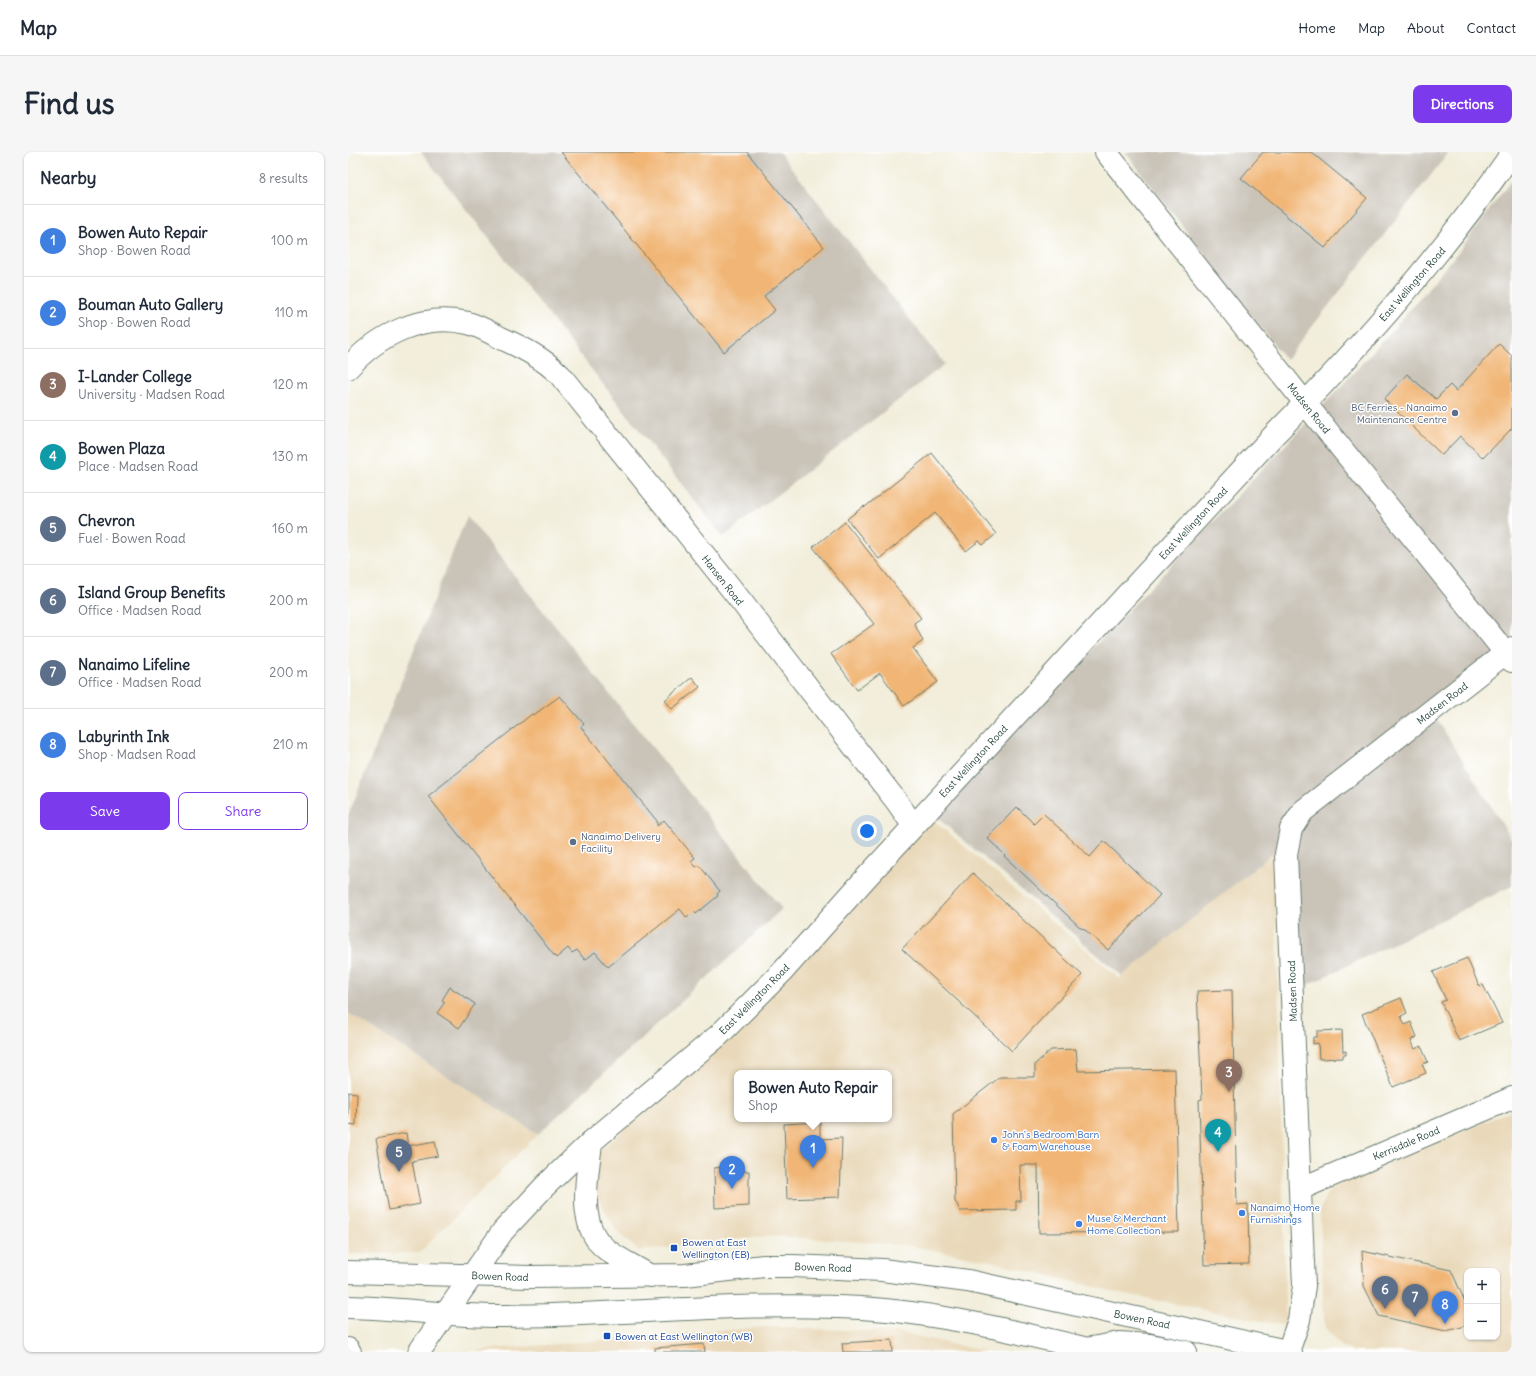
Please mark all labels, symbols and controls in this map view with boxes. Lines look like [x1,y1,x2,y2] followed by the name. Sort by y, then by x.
[20,16,57,40] text: Map
[1298,19,1336,37] text: Home
[1358,19,1385,37] text: Map
[1407,19,1445,37] text: About
[1467,19,1516,37] text: Contact
[1413,85,1512,123] button: Directions
[24,86,115,122] text: Find us
[40,167,96,189] text: Nearby
[259,170,308,187] text: 8 results
[78,223,208,242] text: Bowen Auto Repair
[50,232,56,249] text: 1
[271,232,308,249] text: 100 m
[78,242,191,259] text: Shop · Bowen Road
[1376,244,1448,324] street label: East Wellington Road
[78,295,223,314] text: Bouman Auto Gallery
[49,304,57,321] text: 2
[275,304,308,321] text: 110 m
[78,314,191,331] text: Shop · Bowen Road
[78,367,192,386] text: I-Lander College
[49,376,57,393] text: 3
[273,376,308,393] text: 120 m
[1284,380,1333,436] street label: Madsen Road
[78,386,225,403] text: University · Madsen Road
[1351,401,1447,426] place label: BC Ferries - Nanaimo Maintenance Centre
[1450,408,1460,418] marker: BC Ferries - Nanaimo Maintenance Centre
[78,439,165,458] text: Bowen Plaza
[49,448,57,465] text: 4
[272,448,308,465] text: 130 m
[78,458,198,475] text: Place · Madsen Road
[1156,484,1230,562] street label: East Wellington Road
[78,511,135,530] text: Chevron
[49,520,57,537] text: 5
[272,520,308,537] text: 160 m
[78,530,186,547] text: Fuel · Bowen Road
[699,553,746,608] street label: Hansen Road
[78,583,225,602] text: Island Group Benefits
[49,592,57,609] text: 6
[269,592,308,609] text: 200 m
[78,602,201,619] text: Office · Madsen Road
[78,655,190,674] text: Nanaimo Lifeline
[50,664,56,681] text: 7
[269,664,308,681] text: 200 m
[78,674,201,691] text: Office · Madsen Road
[1414,679,1470,727] street label: Madsen Road
[936,722,1010,800] street label: East Wellington Road
[78,727,170,746] text: Labyrinth Ink
[49,736,57,753] text: 8
[273,736,308,753] text: 210 m
[78,746,196,763] text: Shop · Madsen Road
[40,792,170,830] button: Save
[178,792,308,830] button: Share
[857,821,877,841] your location
[581,830,661,855] place label: Nanaimo Delivery Facility
[568,837,578,847] marker: Nanaimo Delivery Facility
[1285,960,1300,1022] street label: Madsen Road
[716,961,792,1037] street label: East Wellington Road
[1216,1059,1242,1092] pin: 3
[734,1070,892,1122] popup
[748,1078,878,1097] text: Bowen Auto Repair
[748,1097,778,1114] text: Shop
[1205,1119,1231,1152] pin: 4
[1371,1123,1442,1163] street label: Kerrisdale Road
[1002,1128,1099,1153] place label: John's Bedroom Barn & Foam Warehouse
[800,1135,826,1168] pin: 1
[989,1135,999,1145] marker: John's Bedroom Barn & Foam Warehouse
[386,1139,412,1172] pin: 5
[719,1156,745,1189] pin: 2
[1250,1201,1320,1226] place label: Nanaimo Home Furnishings
[1237,1208,1247,1218] marker: Nanaimo Home Furnishings
[1087,1212,1167,1237] place label: Muse & Merchant Home Collection
[1074,1219,1084,1229] marker: Muse & Merchant Home Collection
[682,1236,750,1261] place label: Bowen at East Wellington (EB)
[669,1243,679,1253] marker: Bowen at East Wellington (EB)
[794,1260,852,1275] street label: Bowen Road
[1464,1268,1500,1340] map controls
[1464,1268,1500,1304] button: +
[471,1269,529,1284] street label: Bowen Road
[1372,1276,1398,1309] pin: 6
[1402,1284,1428,1317] pin: 7
[1432,1291,1458,1324] pin: 8
[1464,1304,1500,1340] button: −
[1113,1307,1171,1332] street label: Bowen Road
[615,1330,753,1343] place label: Bowen at East Wellington (WB)
[602,1331,612,1341] marker: Bowen at East Wellington (WB)

